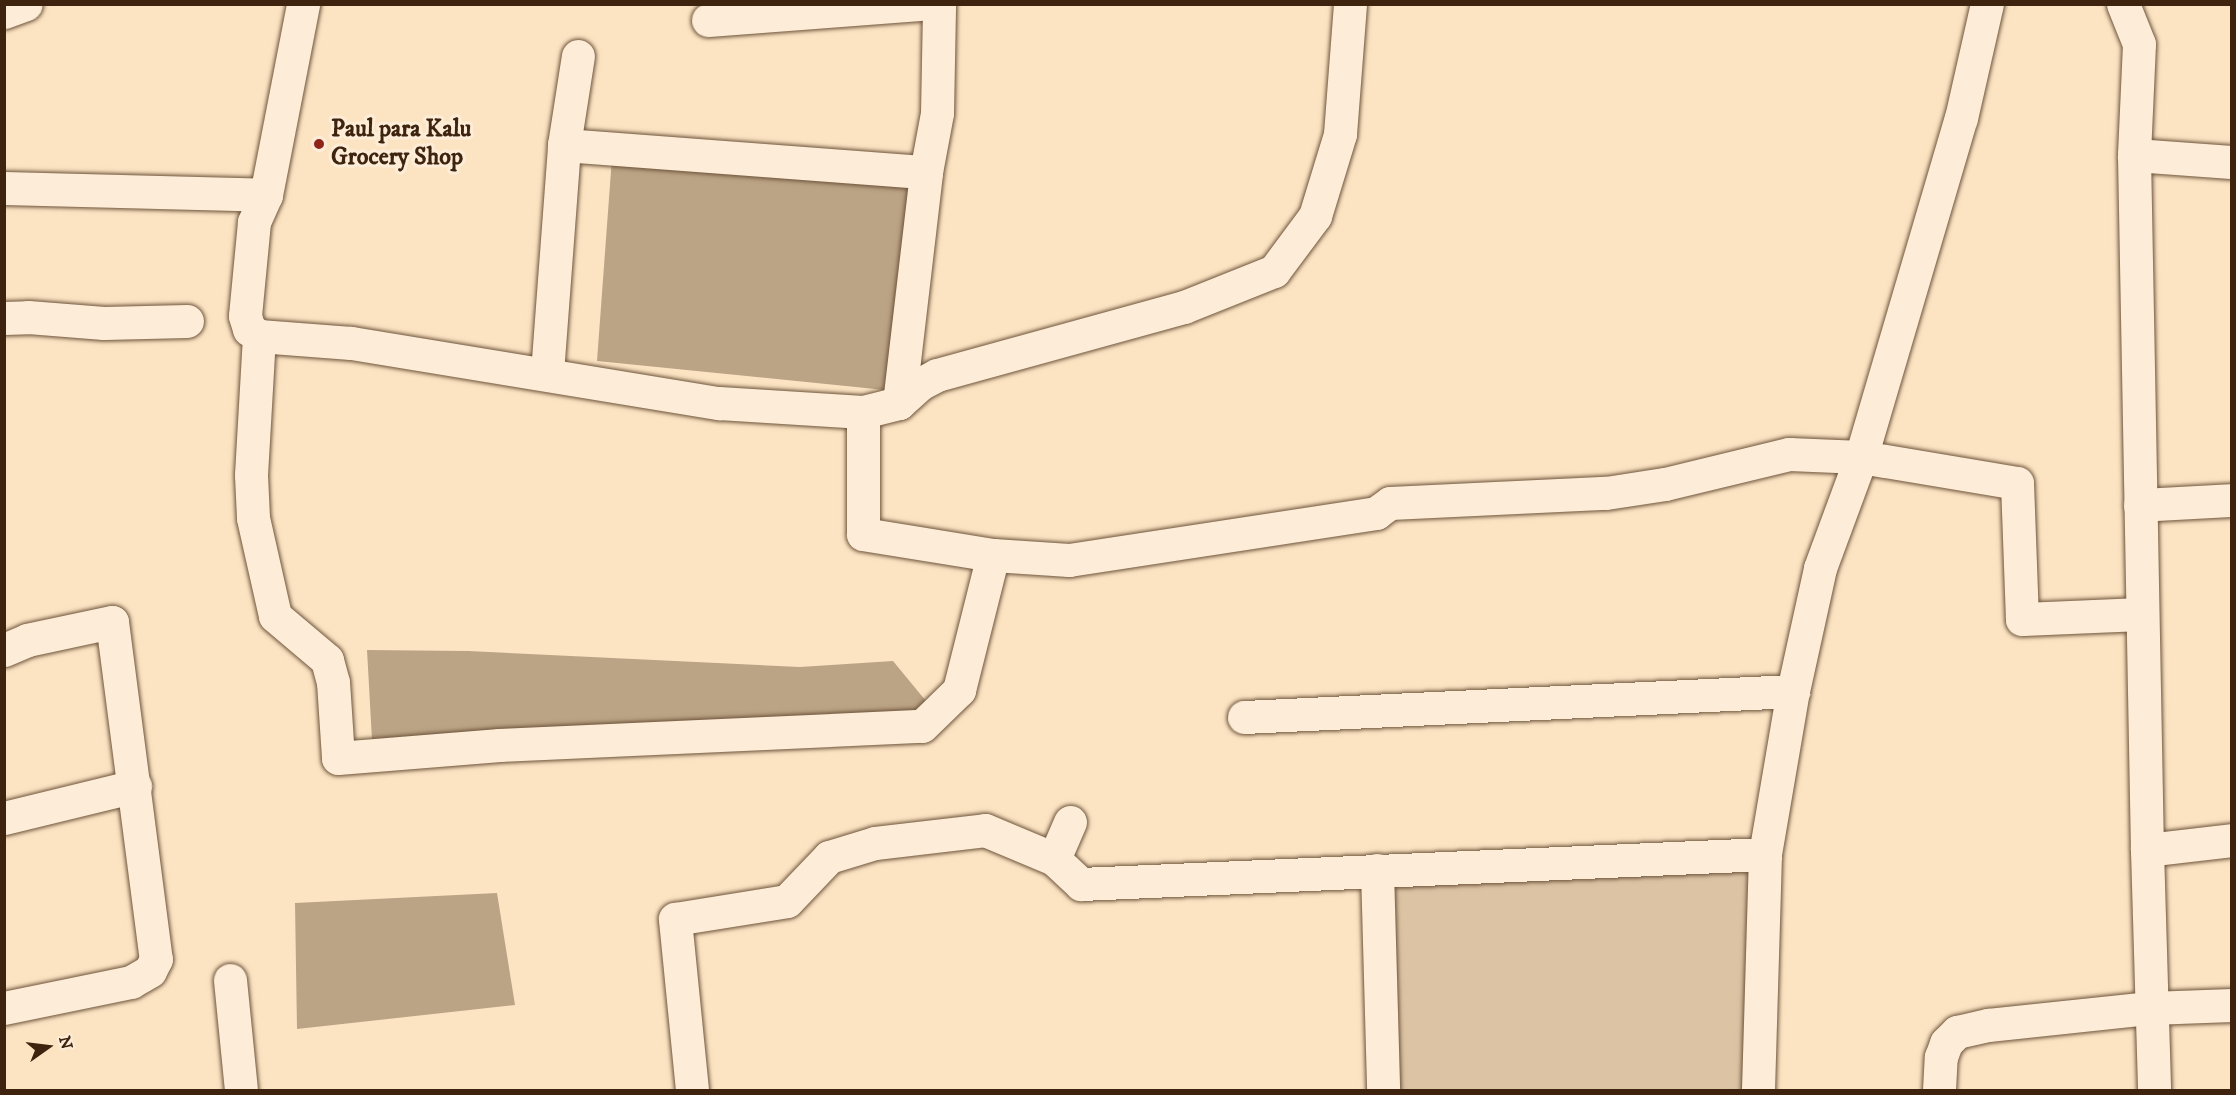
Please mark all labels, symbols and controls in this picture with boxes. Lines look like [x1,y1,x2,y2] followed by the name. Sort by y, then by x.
[331,116,471,172] place label: Paul para Kalu Grocery Shop
[312,137,326,151] marker: Paul para Kalu Grocery Shop
[18,1017,78,1077] north arrow
[54,1034,77,1051] text: N

